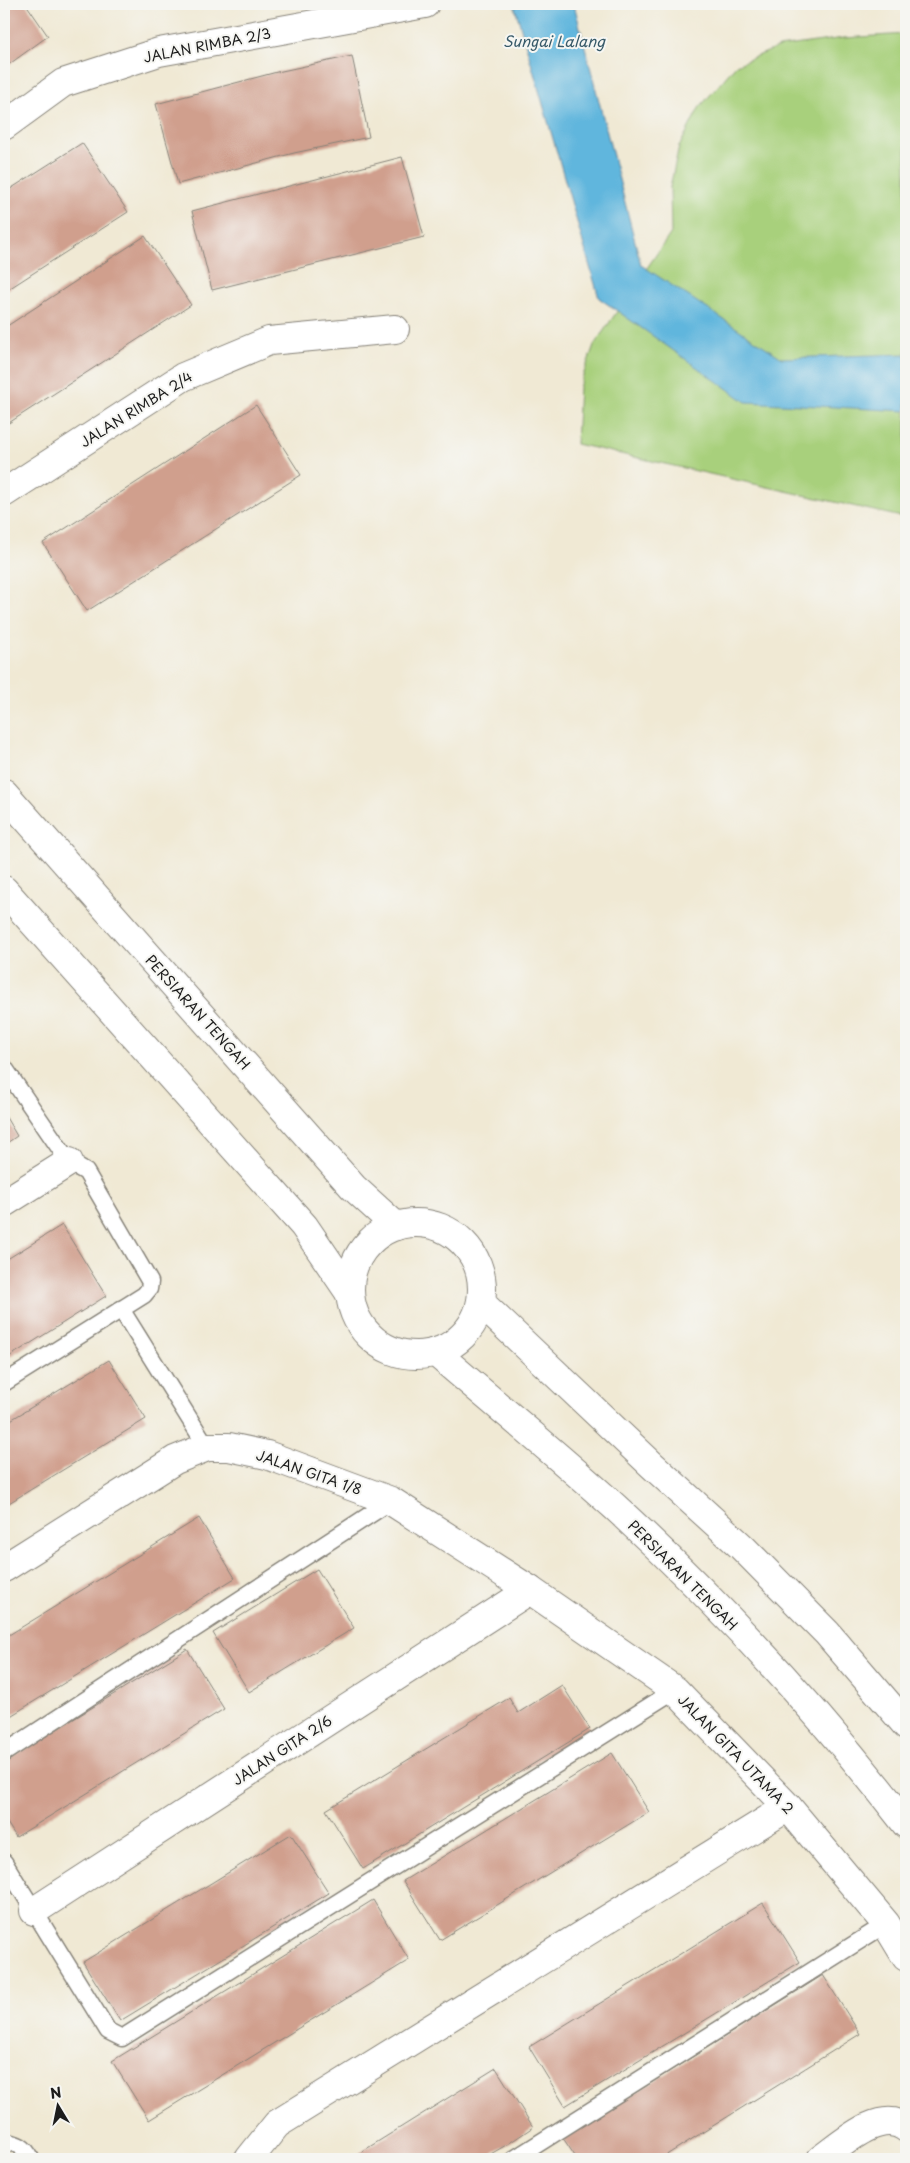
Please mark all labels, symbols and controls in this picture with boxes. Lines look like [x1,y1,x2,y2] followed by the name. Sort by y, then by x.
[141,22,273,68] street label: JALAN RIMBA 2/3
[503,29,606,52] water label: Sungai Lalang
[76,366,196,452] street label: JALAN RIMBA 2/4
[141,950,255,1074] street label: PERSIARAN TENGAH
[253,1444,365,1500] street label: JALAN GITA 1/8
[623,1515,743,1635] street label: PERSIARAN TENGAH
[673,1689,799,1819] street label: JALAN GITA UTAMA 2
[228,1710,336,1790] street label: JALAN GITA 2/6
[32,2080,82,2130] north arrow
[48,2081,63,2104] text: N

